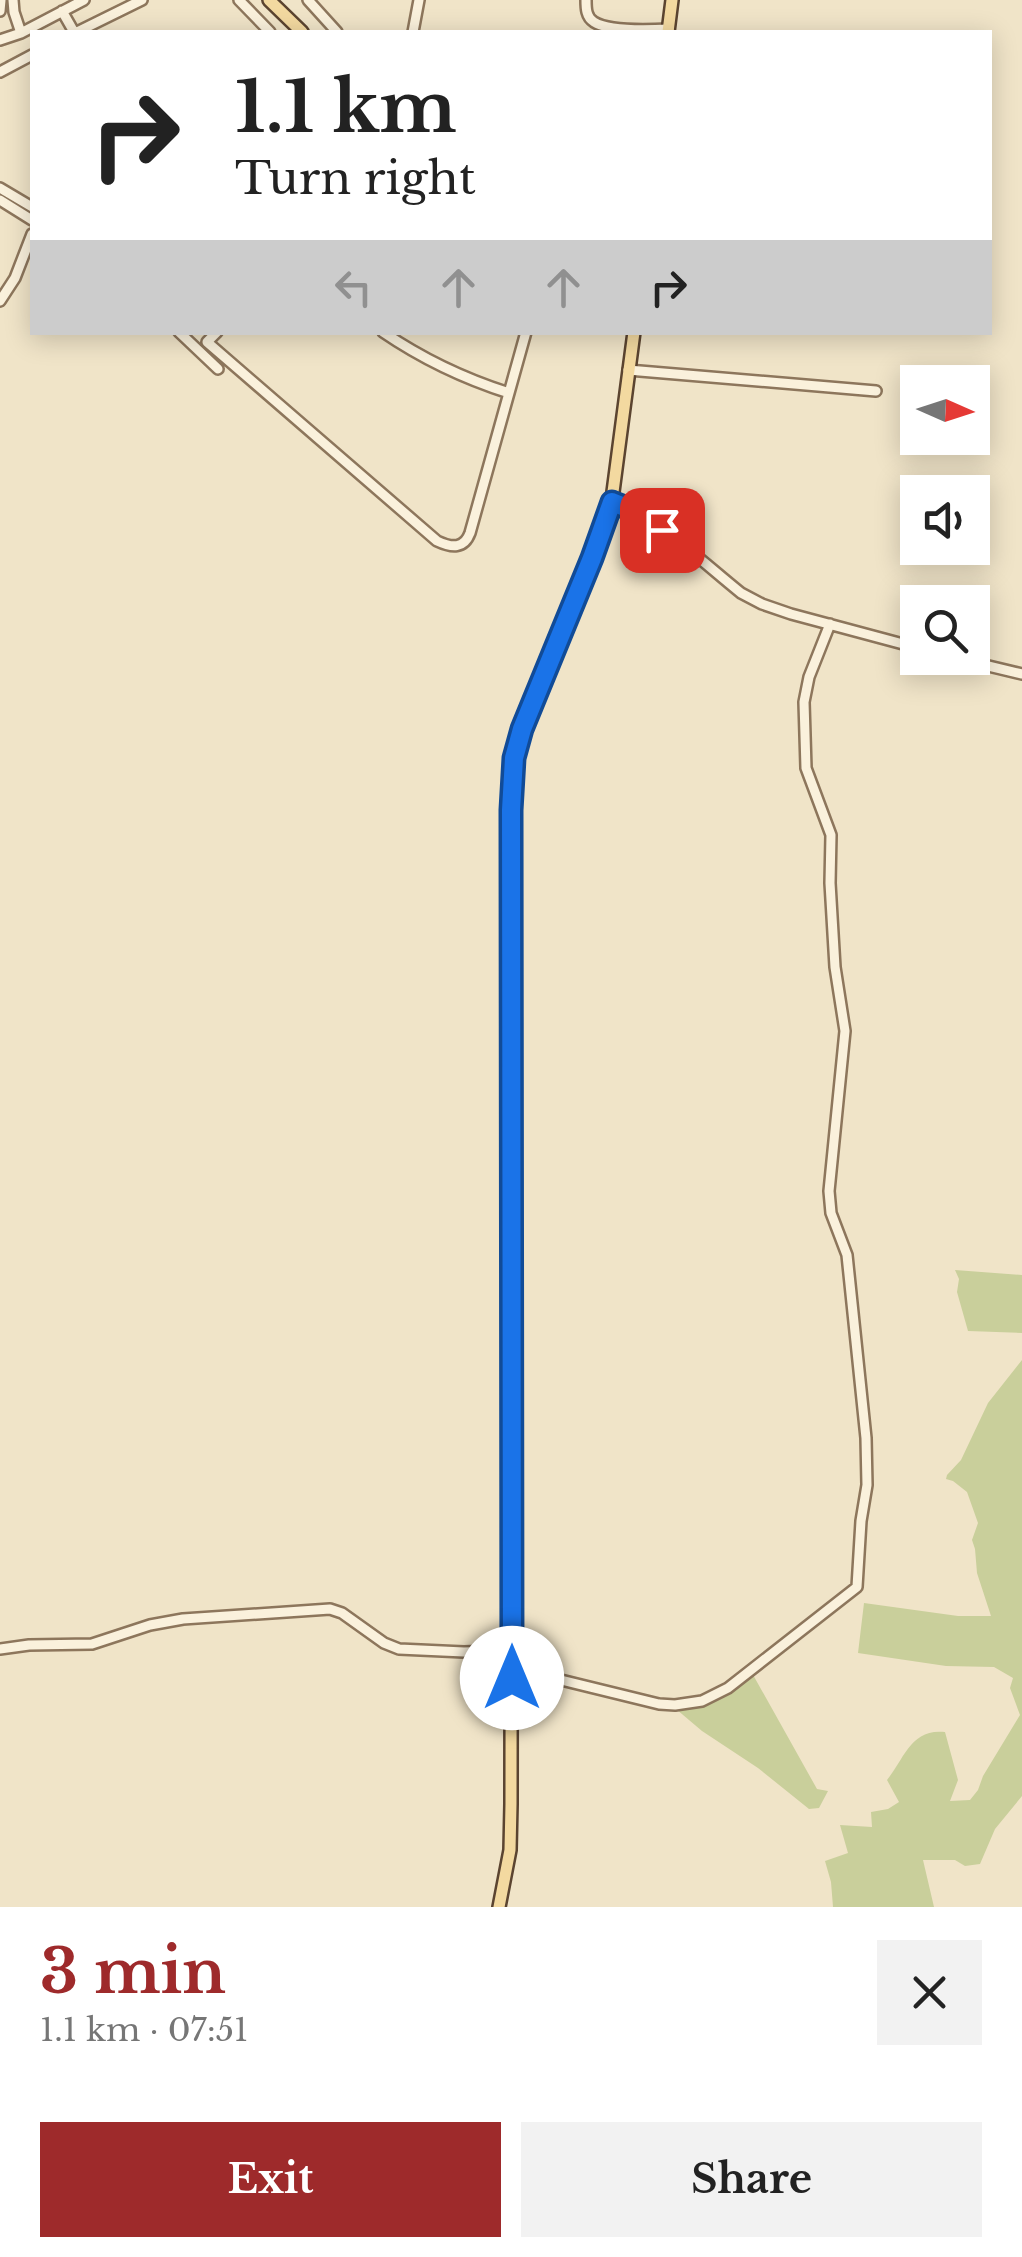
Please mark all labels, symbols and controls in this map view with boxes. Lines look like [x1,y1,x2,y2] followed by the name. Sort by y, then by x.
[235,64,457,151] text: 1.1 km
[70,70,200,200] icon: right
[235,150,476,206] text: Turn right
[326,260,381,315] icon: left
[431,260,486,315] icon: ahead
[536,260,591,315] icon: ahead
[641,260,696,315] icon: right
[900,365,990,455] north arrow
[900,365,990,675] map controls
[900,475,990,565] button: sound
[620,488,705,573] pin
[635,503,690,558] icon: arrive
[900,585,990,675] button: search
[460,1626,564,1730] position arrow
[40,1935,226,2009] text: 3 min
[877,1940,982,2045] button: close
[40,2010,248,2050] text: 1.1 km · 07:51
[40,2122,501,2237] button: Exit
[521,2122,982,2237] button: Share

